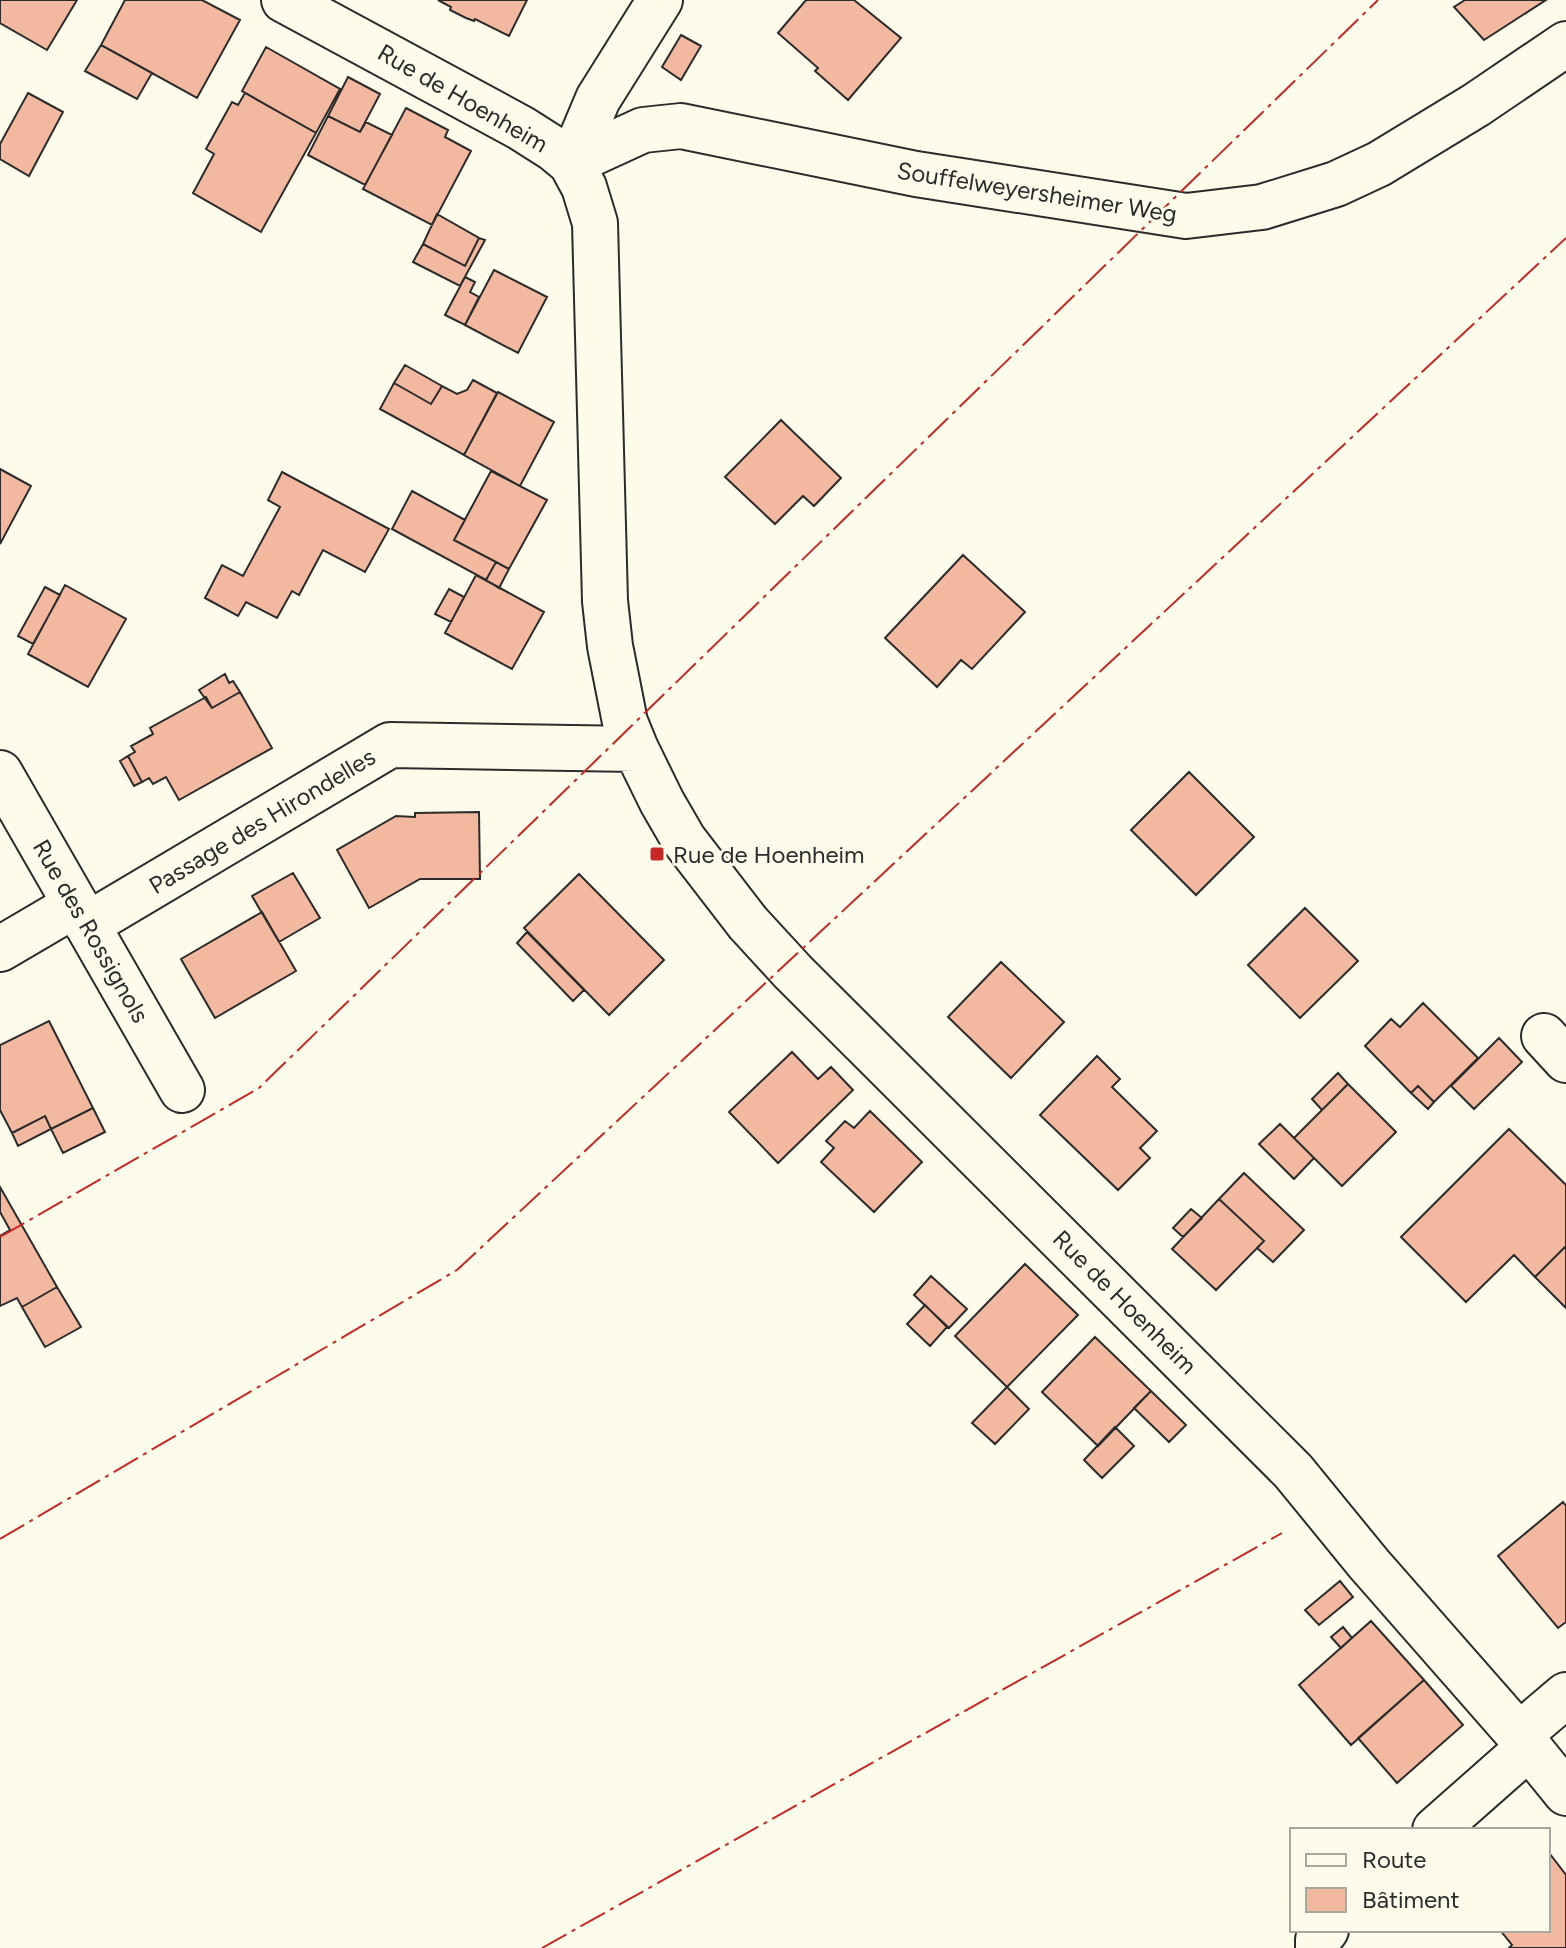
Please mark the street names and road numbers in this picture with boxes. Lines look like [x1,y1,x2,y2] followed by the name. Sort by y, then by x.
[373,38,553,158] street label: Rue de Hoenheim
[895,156,1179,228] street label: Souffelweyersheimer Weg
[144,742,380,900] street label: Passage des Hirondelles
[27,834,155,1028] street label: Rue des Rossignols
[1047,1224,1203,1380] street label: Rue de Hoenheim

